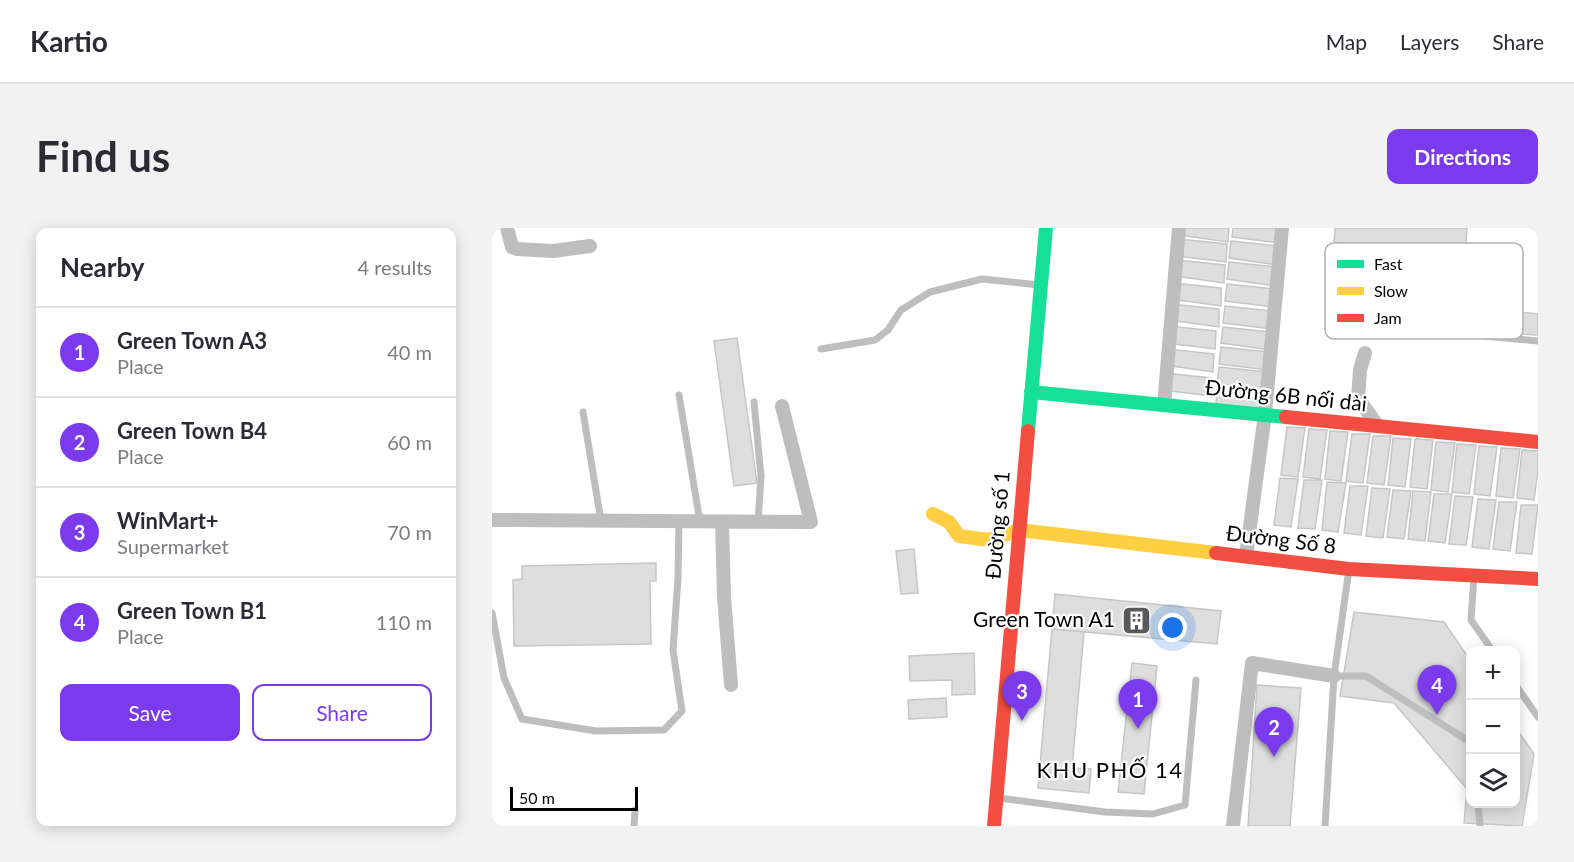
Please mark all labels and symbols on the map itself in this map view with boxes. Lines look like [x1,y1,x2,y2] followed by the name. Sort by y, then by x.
[1325,243,1523,339] legend
[1374,254,1403,273] text: Fast
[1374,281,1408,300] text: Slow
[1374,308,1402,327] text: Jam
[1204,374,1368,415] street label: Đường 6B nối dài
[979,470,1014,580] street label: Đường số 1
[1225,519,1338,558] street label: Đường Số 8
[1120,604,1152,636] building icon: Green Town A1
[973,606,1115,631] place label: Green Town A1
[1158,613,1187,642] your location
[1418,666,1456,715] pin: 4
[1002,672,1042,721] pin: 3
[1118,680,1158,729] pin: 1
[1254,708,1294,757] pin: 2
[1037,756,1183,783] district label: KHU PHỐ 14
[510,784,638,812] scale bar

